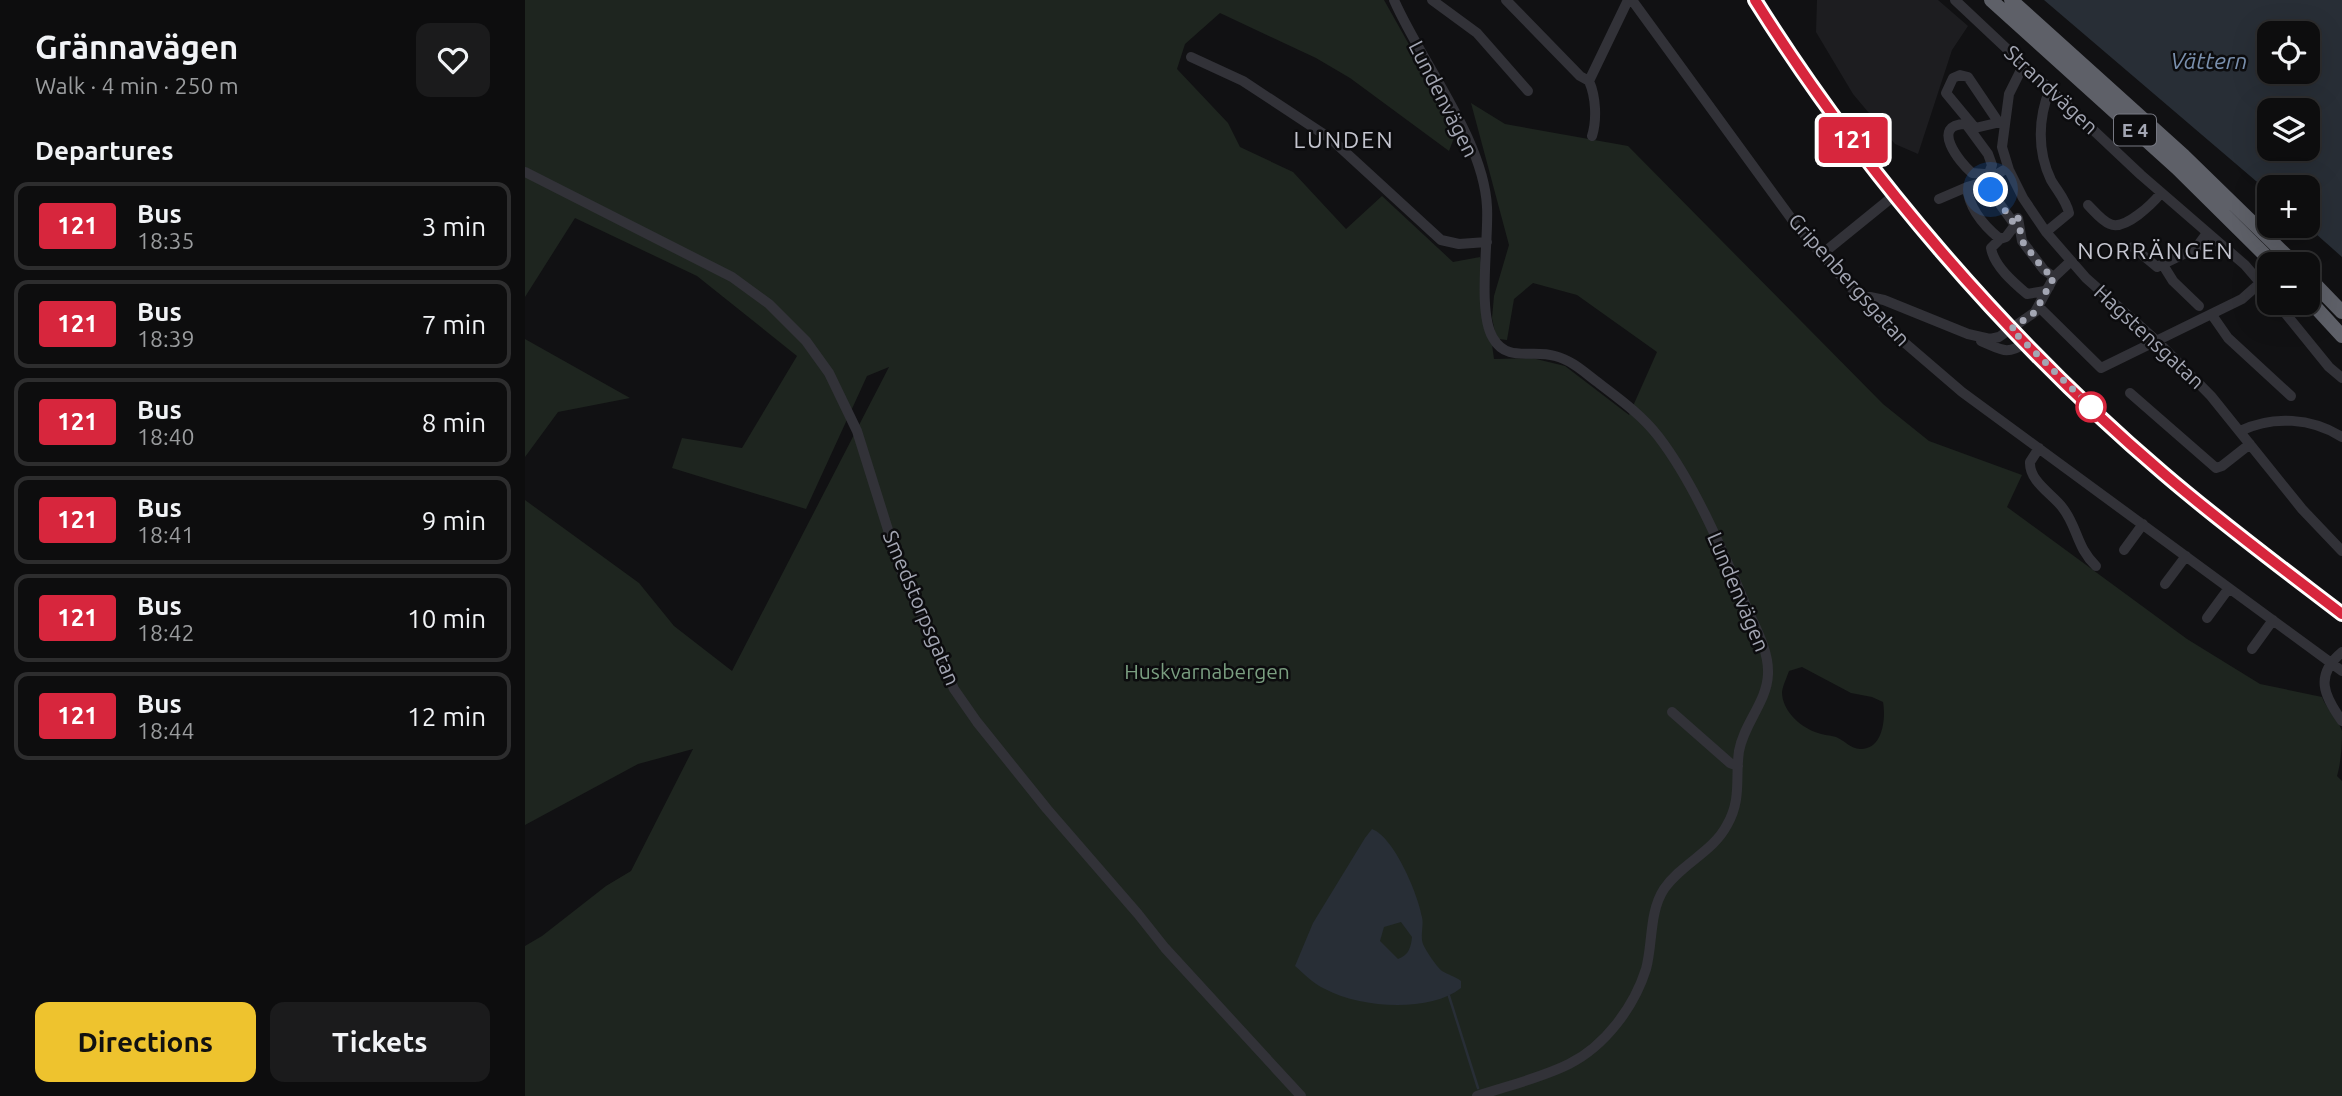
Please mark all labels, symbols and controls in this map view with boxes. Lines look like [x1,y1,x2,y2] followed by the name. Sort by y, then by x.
[2257,21,2320,315] map controls
[2257,21,2320,84] button: locate
[416,23,490,97] button: heart
[35,28,238,65] text: Grännavägen
[1404,36,1483,161] street label: Lundenvägen
[2000,40,2103,139] street label: Strandvägen
[2171,48,2247,73] water label: Vättern
[35,73,239,98] text: Walk · 4 min · 250 m
[2257,98,2320,161] button: layers
[2114,114,2156,146] road number: E 4
[1813,117,1893,163] line badge: 121
[1833,126,1873,153] text: 121
[1293,127,1395,152] district label: LUNDEN
[35,136,173,165] text: Departures
[1973,172,2008,207] your location
[2257,175,2320,238] button: +
[137,199,182,228] text: Bus
[1784,208,1915,350] street label: Gripenbergsgatan
[57,212,98,239] text: 121
[422,212,486,241] text: 3 min
[137,228,195,253] text: 18:35
[2077,238,2235,263] district label: NORRÄNGEN
[2257,252,2320,315] button: −
[2090,279,2210,393] street label: Hagstensgatan
[137,297,182,326] text: Bus
[57,310,98,337] text: 121
[422,310,486,339] text: 7 min
[137,326,195,351] text: 18:39
[2076,392,2106,422] unlabelled marker
[137,395,182,424] text: Bus
[57,408,98,435] text: 121
[422,408,486,437] text: 8 min
[137,424,195,449] text: 18:40
[137,493,182,522] text: Bus
[57,506,98,533] text: 121
[422,506,486,535] text: 9 min
[137,522,195,547] text: 18:41
[878,527,965,689] street label: Smedstorpsgatan
[1703,528,1775,655] street label: Lundenvägen
[137,591,182,620] text: Bus
[57,604,98,631] text: 121
[407,604,486,633] text: 10 min
[137,620,195,645] text: 18:42
[1124,659,1290,683] park label: Huskvarnabergen
[137,689,182,718] text: Bus
[57,702,98,729] text: 121
[407,702,486,731] text: 12 min
[137,718,195,743] text: 18:44
[35,1002,256,1082] button: Directions
[270,1002,490,1082] button: Tickets

